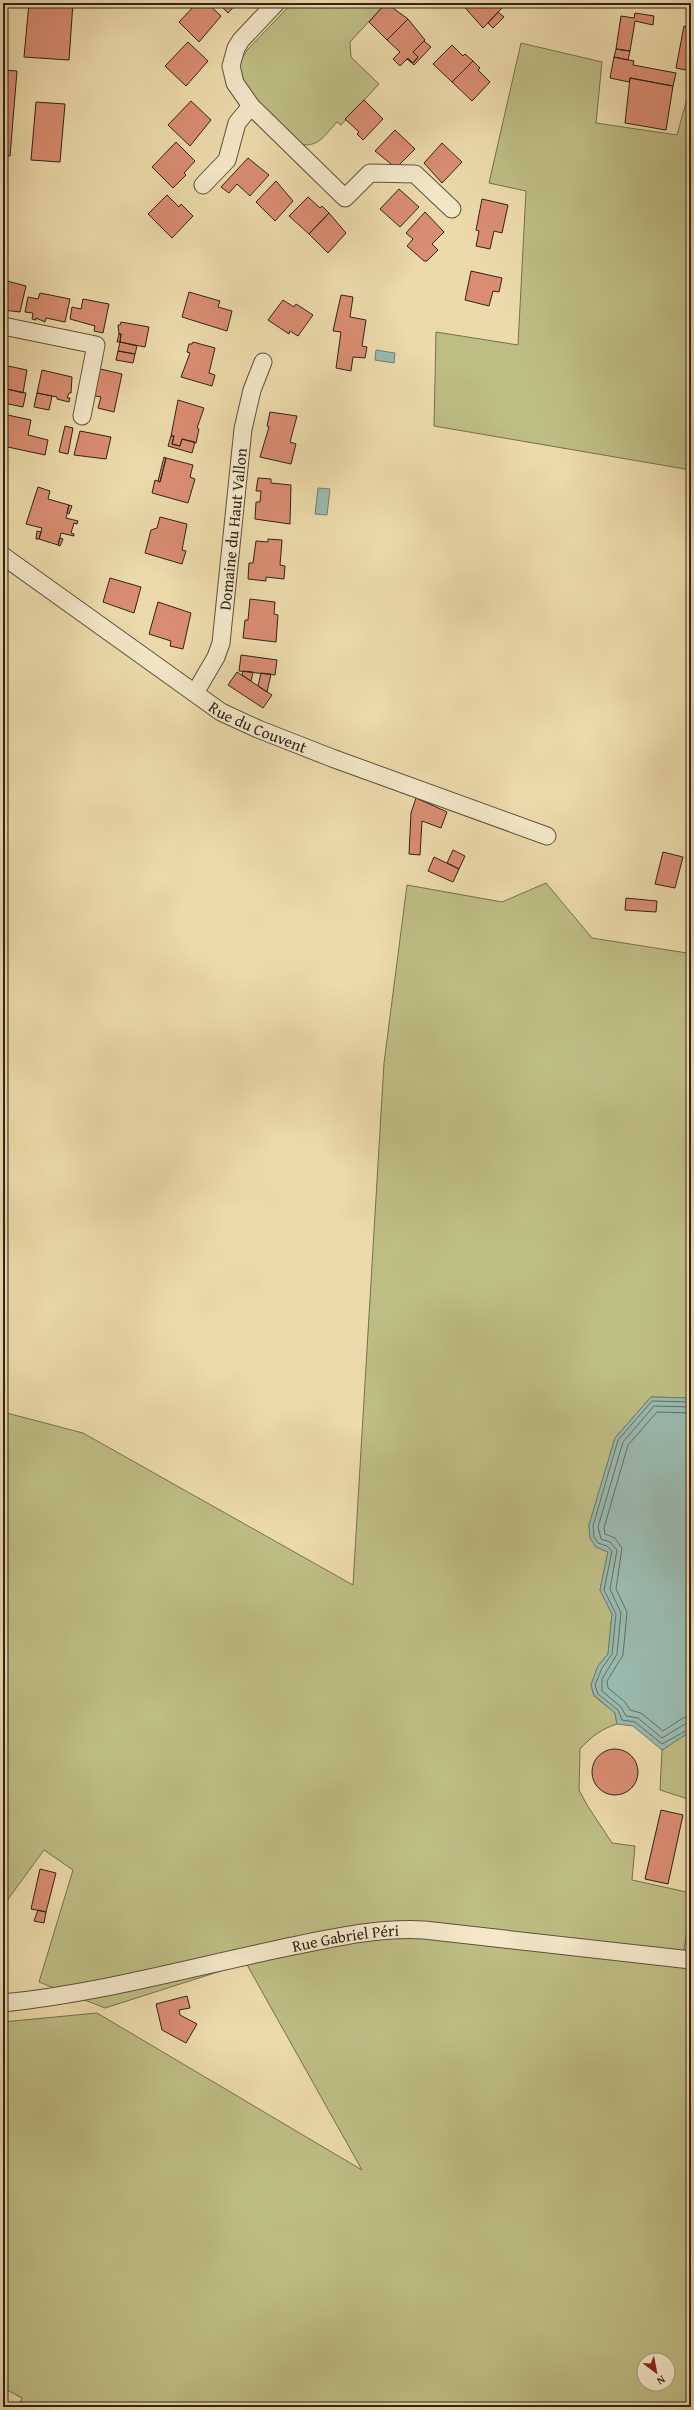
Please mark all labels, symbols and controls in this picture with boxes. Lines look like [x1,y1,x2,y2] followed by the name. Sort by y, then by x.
[212,447,253,611] street label: Domaine du Haut Vallon
[204,695,311,759] street label: Rue du Couvent
[290,1918,400,1958] street label: Rue Gabriel Péri
[636,2352,676,2392] north arrow
[653,2372,669,2390] text: N

